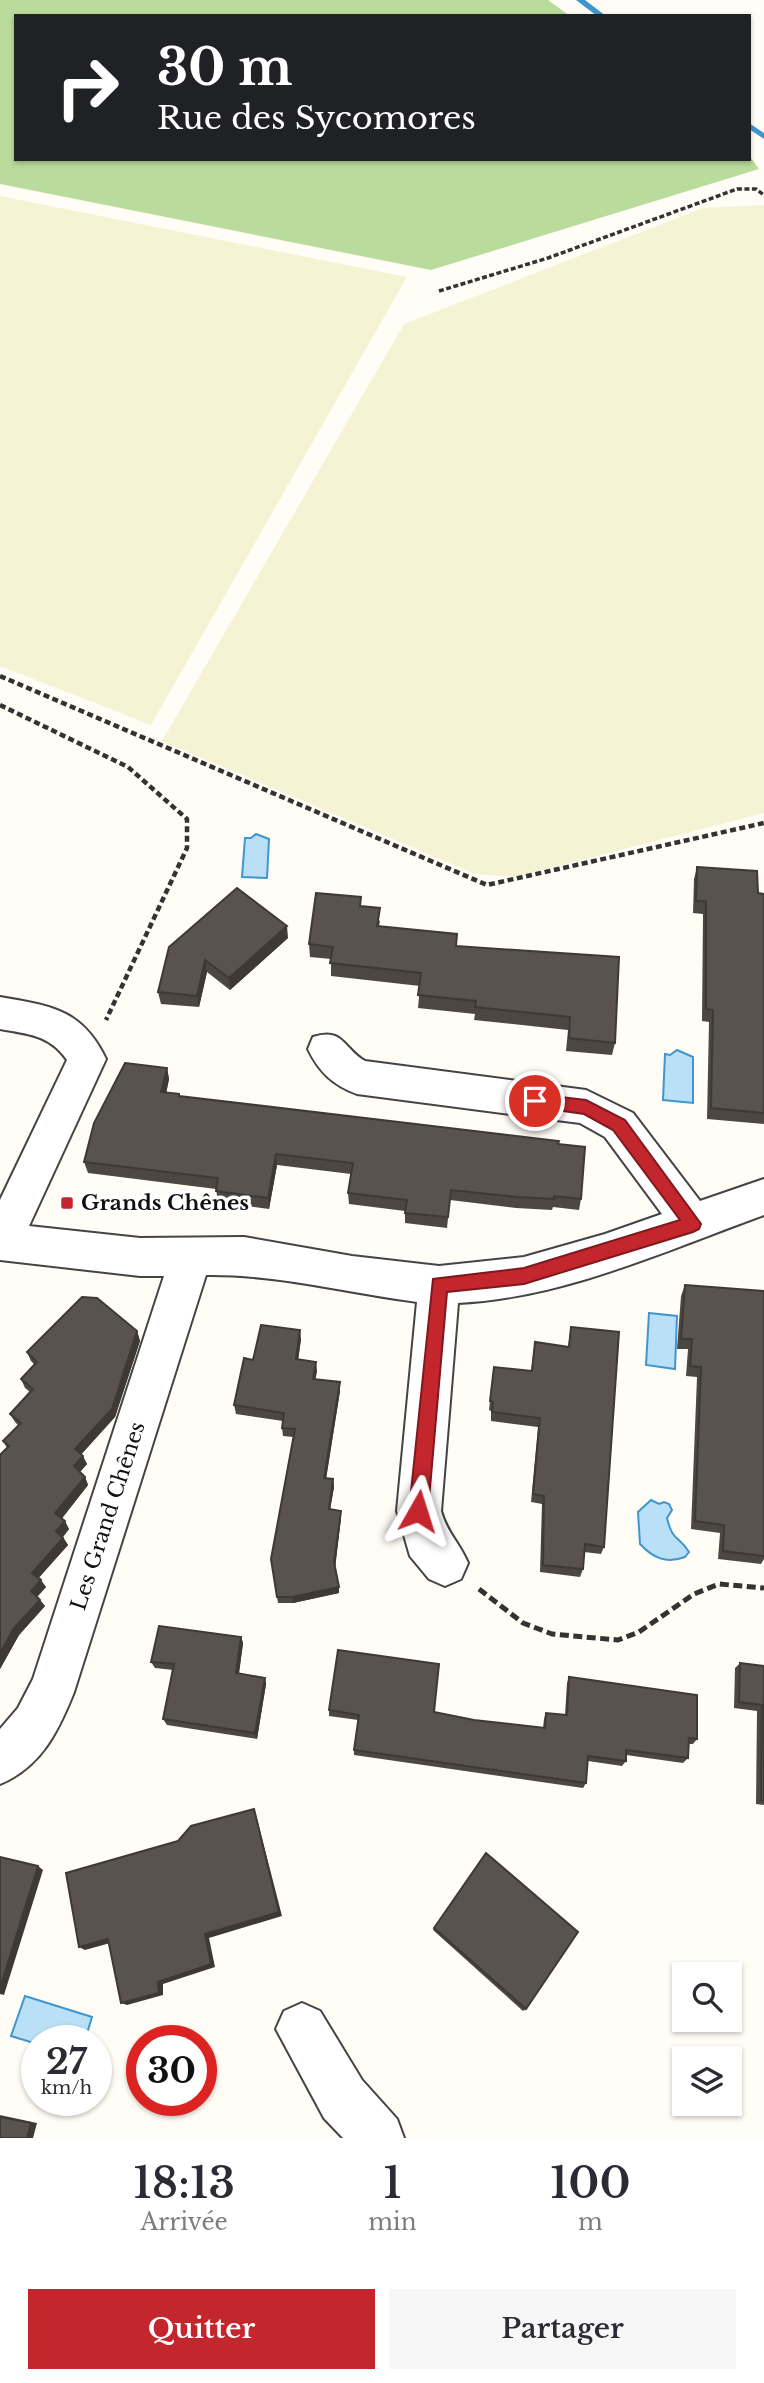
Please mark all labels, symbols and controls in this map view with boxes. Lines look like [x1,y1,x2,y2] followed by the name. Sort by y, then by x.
[157,37,292,98] text: 30 m
[42,42,133,133] icon: right
[157,98,476,138] text: Rue des Sycomores
[505,1071,565,1131] pin
[516,1082,554,1120] icon: arrive
[81,1190,249,1216] place label: Grands Chênes
[59,1195,75,1211] marker: Grands Chênes
[65,1418,151,1614] street label: Les Grand Chênes
[381,1474,455,1548] position arrow
[672,1962,742,2116] map controls
[672,1962,742,2032] button: search
[126,2025,217,2116] speed limit sign: 30
[46,2040,87,2083] text: 27
[672,2046,742,2116] button: layers
[41,2077,92,2099] text: km/h
[133,2157,235,2209] text: 18:13
[383,2157,402,2209] text: 1
[550,2157,631,2209] text: 100
[140,2208,228,2236] text: Arrivée
[368,2208,417,2236] text: min
[578,2208,603,2236] text: m
[28,2289,375,2369] button: Quitter
[389,2289,736,2369] button: Partager

